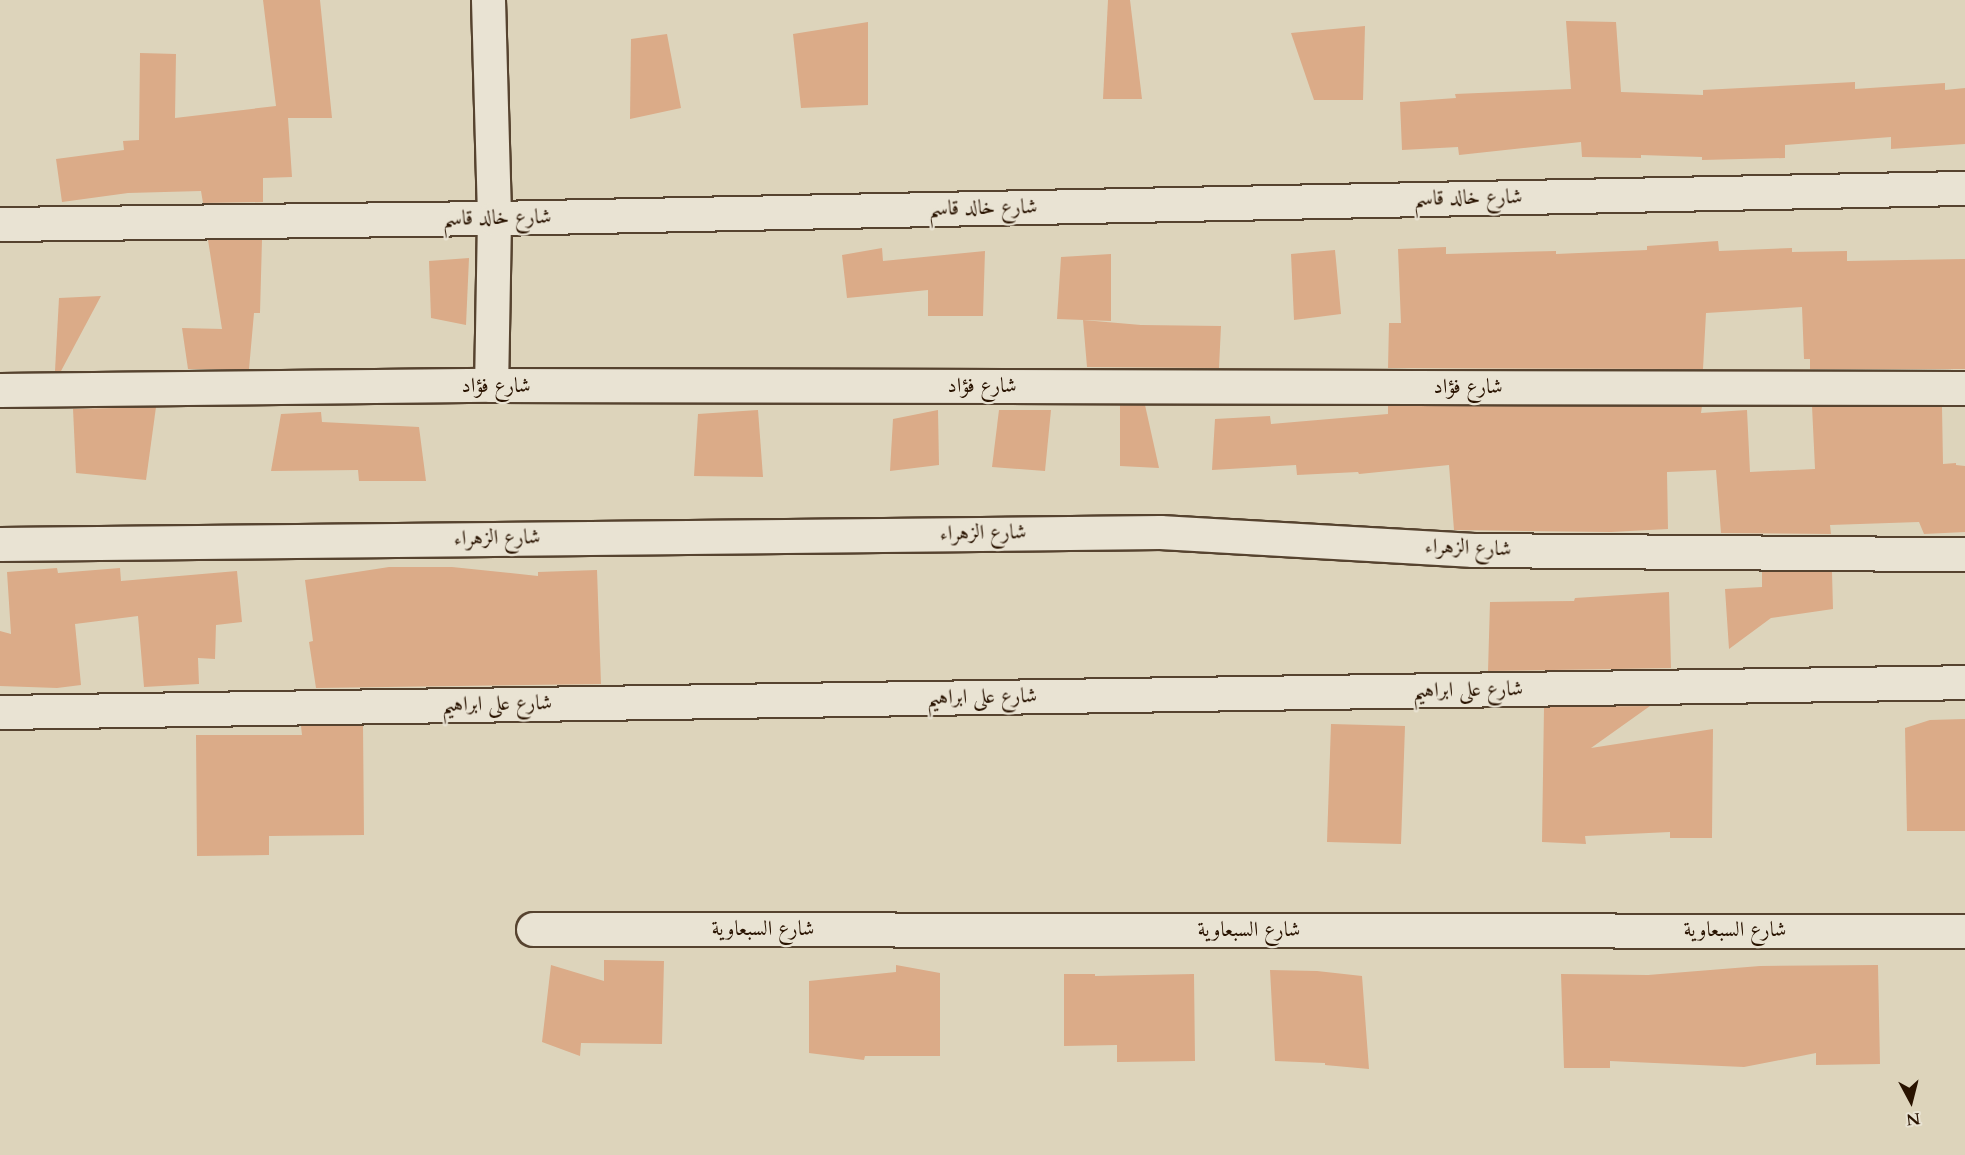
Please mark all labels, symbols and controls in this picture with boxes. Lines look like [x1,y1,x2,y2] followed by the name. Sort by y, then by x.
[1414,184,1522,212] street label: شارع خالد قاسم
[929,194,1037,222] street label: شارع خالد قاسم
[443,204,551,232] street label: شارع خالد قاسم
[461,373,531,399] street label: شارع فؤاد
[947,373,1017,399] street label: شارع فؤاد
[1433,374,1503,400] street label: شارع فؤاد
[939,520,1027,546] street label: شارع الزهراء
[453,525,541,551] street label: شارع الزهراء
[1424,534,1512,562] street label: شارع الزهراء
[1413,676,1523,704] street label: شارع على ابراهيم
[927,683,1037,711] street label: شارع على ابراهيم
[442,690,552,718] street label: شارع على ابراهيم
[712,916,814,942] street label: شارع السبعاوية
[1198,917,1300,943] street label: شارع السبعاوية
[1684,917,1786,943] street label: شارع السبعاوية
[1881,1071,1941,1131] north arrow
[1905,1107,1921,1131] text: N

